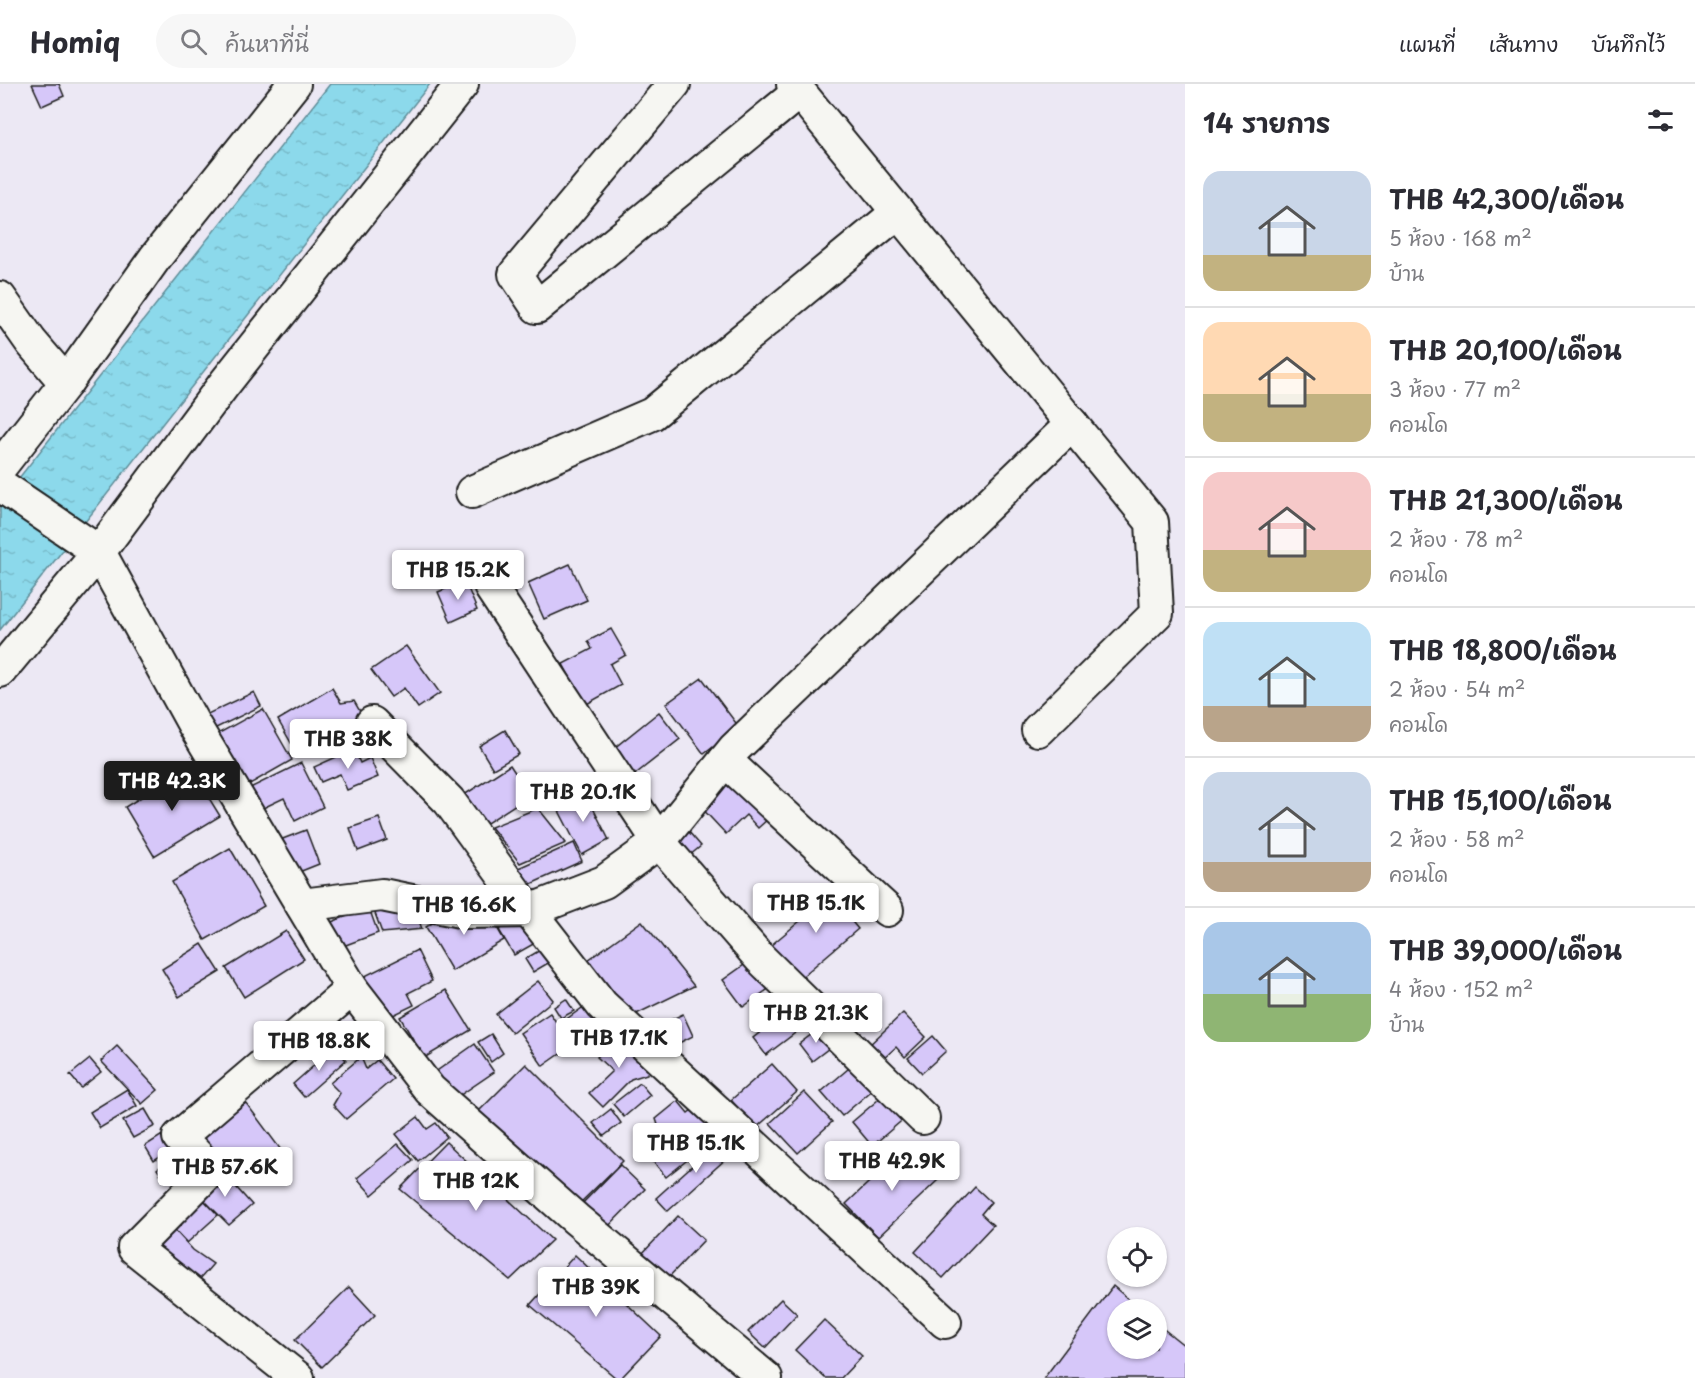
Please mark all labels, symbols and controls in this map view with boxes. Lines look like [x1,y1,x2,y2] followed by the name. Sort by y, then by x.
[156,14,576,68] search box
[30,20,120,63] text: Homiq
[177,25,210,58] icon: search
[225,26,309,59] text: ค้นหาที่นี่
[1399,27,1456,59] text: แผนที่
[1489,27,1558,59] text: เส้นทาง
[1591,27,1665,59] text: บันทึกไว้
[1203,103,1330,142] text: 14 รายการ
[1644,104,1677,137] icon: filters
[1389,179,1624,218] text: THB 42,300/เดือน
[1251,195,1323,267] icon: home
[1389,223,1532,253] text: 5 ห้อง · 168 m²
[1389,258,1424,288] text: บ้าน
[1389,330,1622,369] text: THB 20,100/เดือน
[1251,346,1323,418] icon: home
[1389,374,1521,404] text: 3 ห้อง · 77 m²
[1389,409,1448,439] text: คอนโด
[1389,480,1623,519] text: THB 21,300/เดือน
[1251,496,1323,568] icon: home
[1389,524,1523,554] text: 2 ห้อง · 78 m²
[389,550,527,601] pin: THB 15.2K
[406,554,510,584] text: THB 15.2K
[1389,559,1448,589] text: คอนโด
[1389,630,1617,669] text: THB 18,800/เดือน
[1251,646,1323,718] icon: home
[1389,674,1525,704] text: 2 ห้อง · 54 m²
[1389,709,1448,739] text: คอนโด
[293,719,403,770] pin: THB 38K
[304,723,392,753] text: THB 38K
[103,761,241,812] pin: THB 42.3K
[118,765,226,795] text: THB 42.3K
[514,772,652,823] pin: THB 20.1K
[530,776,636,806] text: THB 20.1K
[1389,780,1611,819] text: THB 15,100/เดือน
[1251,796,1323,868] icon: home
[1389,824,1525,854] text: 2 ห้อง · 58 m²
[1389,859,1448,889] text: คอนโด
[747,883,885,934] pin: THB 15.1K
[395,885,533,936] pin: THB 16.6K
[767,887,865,917] text: THB 15.1K
[412,889,516,919] text: THB 16.6K
[1389,930,1622,969] text: THB 39,000/เดือน
[1251,946,1323,1018] icon: home
[1389,974,1533,1004] text: 4 ห้อง · 152 m²
[747,993,885,1044] pin: THB 21.3K
[763,997,869,1027] text: THB 21.3K
[1389,1009,1424,1039] text: บ้าน
[550,1018,688,1069] pin: THB 17.1K
[250,1021,388,1072] pin: THB 18.8K
[570,1022,668,1052] text: THB 17.1K
[268,1025,370,1055] text: THB 18.8K
[627,1123,765,1174] pin: THB 15.1K
[647,1127,745,1157] text: THB 15.1K
[823,1141,961,1192] pin: THB 42.9K
[839,1145,945,1175] text: THB 42.9K
[156,1147,294,1198] pin: THB 57.6K
[172,1151,278,1181] text: THB 57.6K
[421,1161,531,1212] pin: THB 12K
[433,1165,519,1195] text: THB 12K
[1107,1227,1167,1359] map controls
[1107,1227,1167,1287] button: locate
[541,1267,651,1318] pin: THB 39K
[552,1271,640,1301] text: THB 39K
[1107,1299,1167,1359] button: layers

